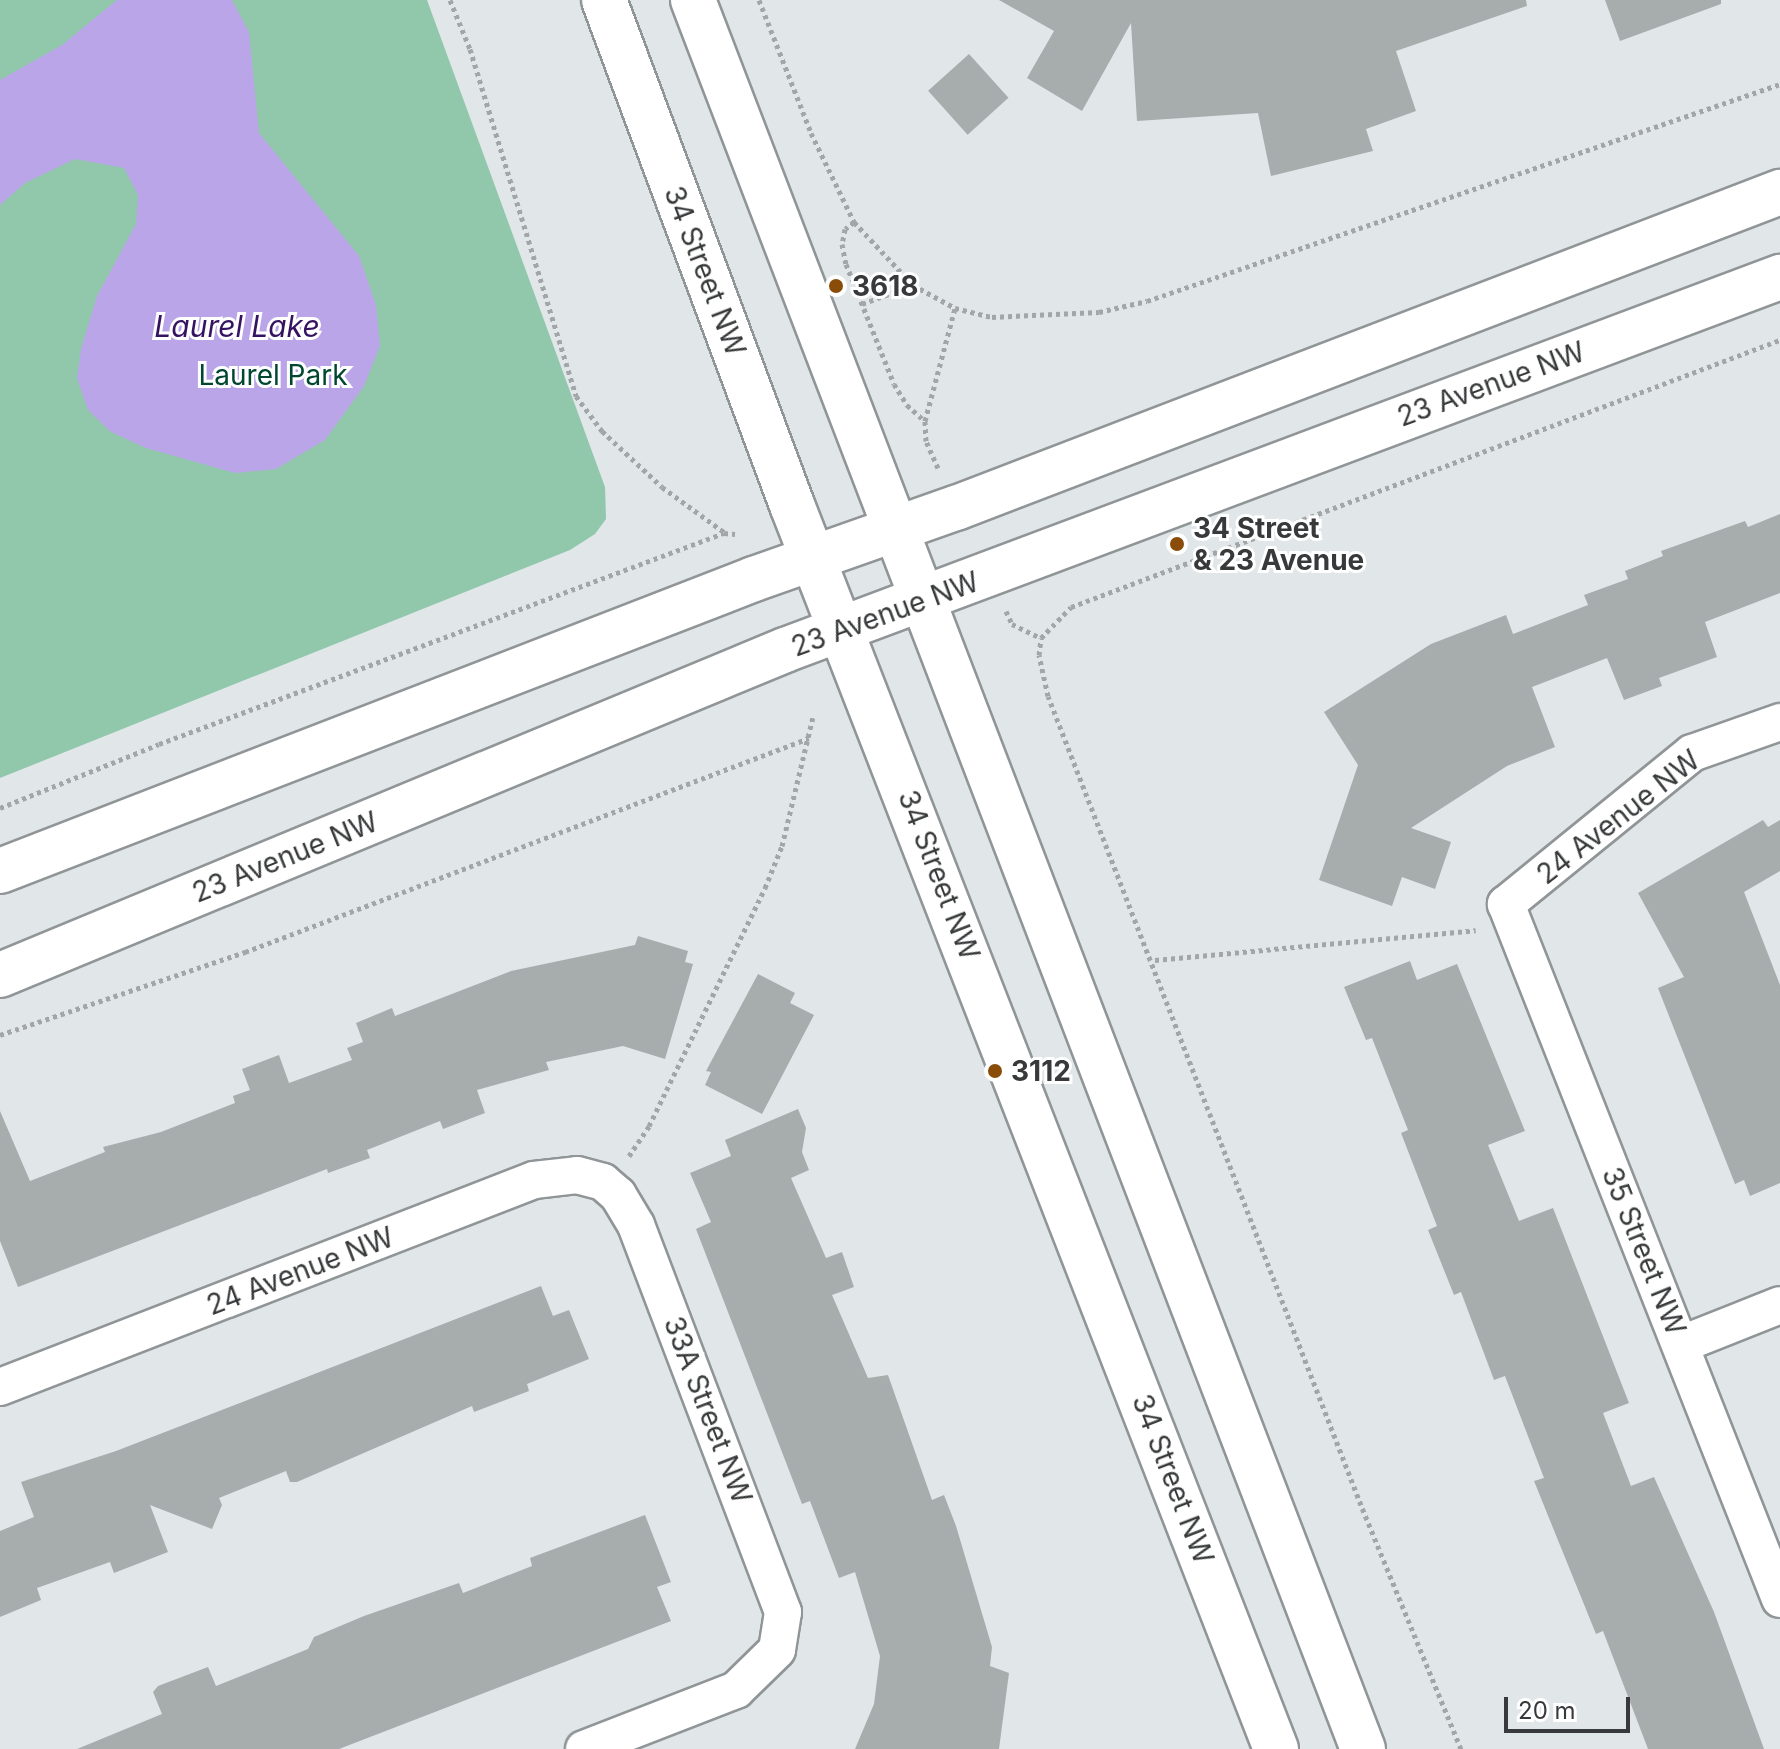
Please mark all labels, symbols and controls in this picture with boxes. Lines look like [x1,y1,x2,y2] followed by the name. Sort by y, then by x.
[657,182,753,360] street label: 34 Street NW
[852,269,919,303] place label: 3618
[827,277,845,295] marker: 3618
[154,308,320,344] water label: Laurel Lake
[1393,334,1589,434] street label: 23 Avenue NW
[198,358,348,392] park label: Laurel Park
[1193,511,1364,577] place label: 34 Street & 23 Avenue
[1168,535,1186,553] marker: 34 Street & 23 Avenue
[787,564,983,664] street label: 23 Avenue NW
[1530,743,1706,891] street label: 24 Avenue NW
[891,786,987,964] street label: 34 Street NW
[187,804,383,910] street label: 23 Avenue NW
[1011,1054,1071,1088] place label: 3112
[986,1062,1004,1080] marker: 3112
[1595,1162,1693,1340] street label: 35 Street NW
[202,1220,398,1322] street label: 24 Avenue NW
[657,1312,759,1508] street label: 33A Street NW
[1125,1390,1221,1568] street label: 34 Street NW
[1508,1681,1634,1731] scale bar
[1518,1696,1576,1725] text: 20 m

